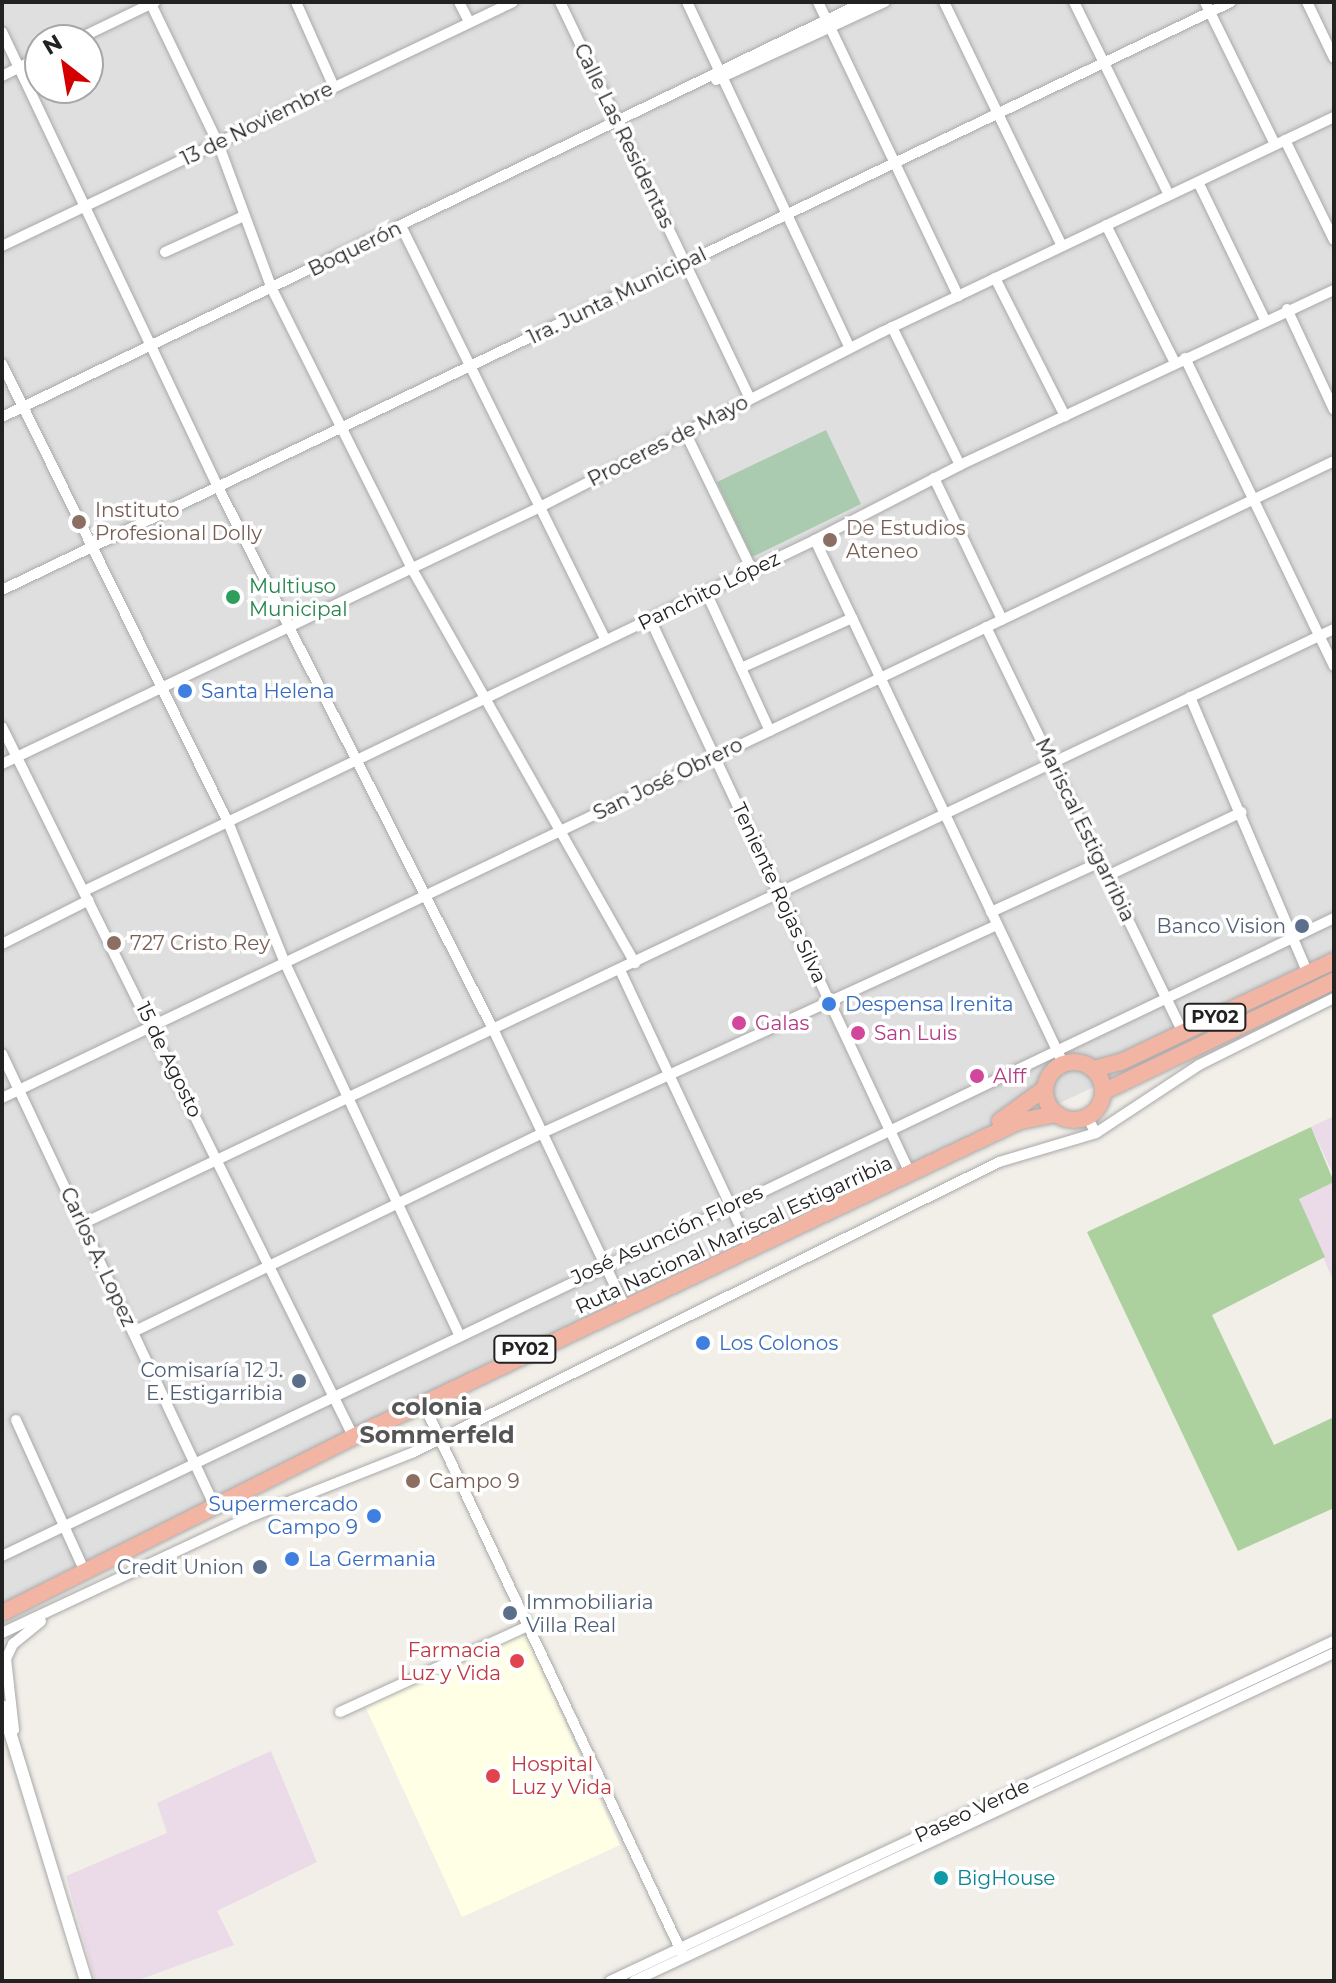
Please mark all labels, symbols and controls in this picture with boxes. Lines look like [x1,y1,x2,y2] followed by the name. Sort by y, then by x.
[24,24,104,104] north arrow
[38,29,67,61] text: N
[569,40,679,232] street label: Calle Las Residentas
[177,77,337,171] street label: 13 de Noviembre
[305,216,405,282] street label: Boquerón
[524,242,710,350] street label: 1ra. Junta Municipal
[584,390,752,492] street label: Proceres de Mayo
[95,498,262,545] place label: Instituto Profesional Dolly
[70,513,88,531] marker: Instituto Profesional Dolly
[846,516,966,563] place label: De Estudios Ateneo
[821,531,839,549] marker: De Estudios Ateneo
[634,546,784,636] street label: Panchito López
[249,574,348,621] place label: Multiuso Municipal
[224,588,242,606] marker: Multiuso Municipal
[201,679,334,703] place label: Santa Helena
[176,682,194,700] marker: Santa Helena
[589,732,747,826] street label: San José Obrero
[1030,734,1140,926] street label: Mariscal Estigarribia
[727,799,831,987] street label: Teniente Rojas Silva
[1157,914,1286,938] place label: Banco Vision
[1293,917,1311,935] marker: Banco Vision
[130,931,270,955] place label: 727 Cristo Rey
[105,934,123,952] marker: 727 Cristo Rey
[845,992,1013,1016] place label: Despensa Irenita
[820,995,838,1013] marker: Despensa Irenita
[131,998,207,1122] street label: 15 de Agosto
[1183,1003,1247,1031] road number: PY02
[755,1011,809,1035] place label: Galas
[730,1014,748,1032] marker: Galas
[874,1021,957,1045] place label: San Luis
[849,1024,867,1042] marker: San Luis
[993,1064,1026,1088] place label: Alff
[968,1067,986,1085] marker: Alff
[572,1151,896,1319] street label: Ruta Nacional Mariscal Estigarribia
[567,1180,767,1290] street label: José Asunción Flores
[55,1183,141,1331] street label: Carlos A. Lopez
[719,1331,838,1355] place label: Los Colonos
[694,1334,712,1352] marker: Los Colonos
[493,1335,557,1363] road number: PY02
[140,1358,283,1405] place label: Comisaría 12 J. E. Estigarribia
[290,1372,308,1390] marker: Comisaría 12 J. E. Estigarribia
[359,1393,515,1449] district label: colonia Sommerfeld
[429,1469,520,1493] place label: Campo 9
[404,1472,422,1490] marker: Campo 9
[209,1492,358,1539] place label: Supermercado Campo 9
[365,1507,383,1525] marker: Supermercado Campo 9
[308,1547,436,1571] place label: La Germania
[283,1550,301,1568] marker: La Germania
[117,1555,244,1579] place label: Credit Union
[251,1558,269,1576] marker: Credit Union
[526,1590,654,1637] place label: Immobiliaria Villa Real
[501,1604,519,1622] marker: Immobiliaria Villa Real
[400,1638,501,1685] place label: Farmacia Luz y Vida
[508,1652,526,1670] marker: Farmacia Luz y Vida
[511,1752,612,1799] place label: Hospital Luz y Vida
[482,1765,504,1787] marker: Hospital Luz y Vida
[911,1774,1033,1848] street label: Paseo Verde
[957,1866,1055,1890] place label: BigHouse
[932,1869,950,1887] marker: BigHouse

